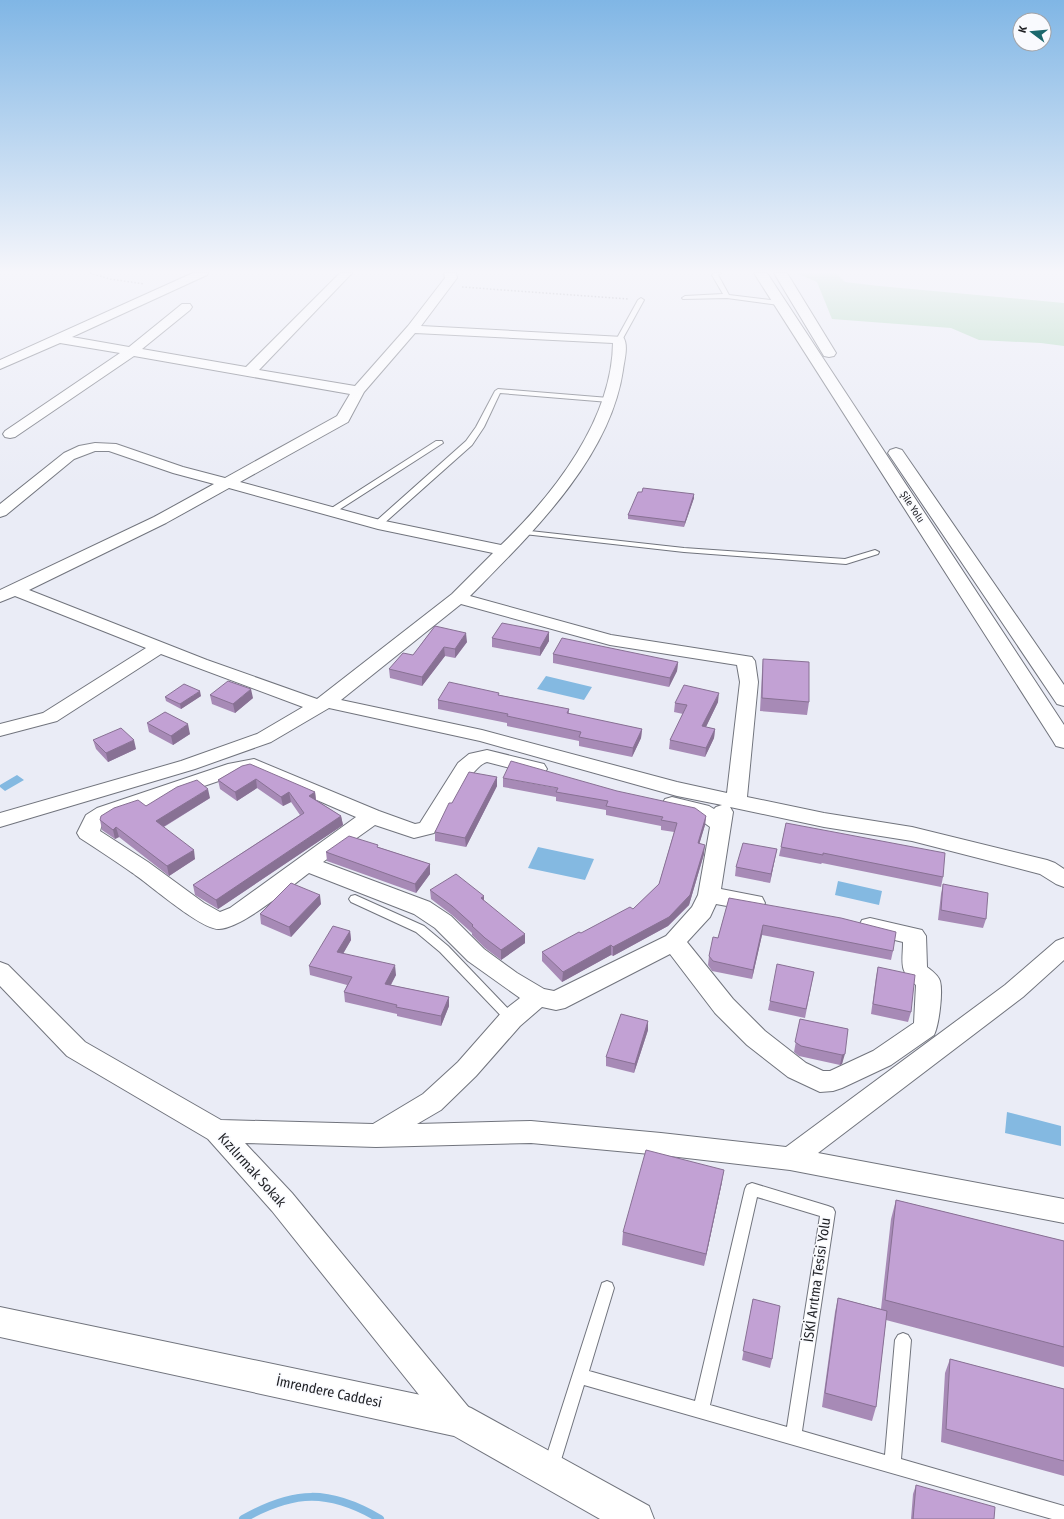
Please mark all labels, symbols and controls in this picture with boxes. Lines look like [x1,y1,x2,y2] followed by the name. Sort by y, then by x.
[1012,12,1052,52] north arrow
[1016,24,1030,34] text: K
[897,489,927,525] street label: Şile Yolu
[214,1130,290,1211] street label: Kızılırmak Sokak
[800,1217,834,1343] street label: İSKİ Arıtma Tesisi Yolu
[275,1372,383,1412] street label: İmrendere Caddesi

